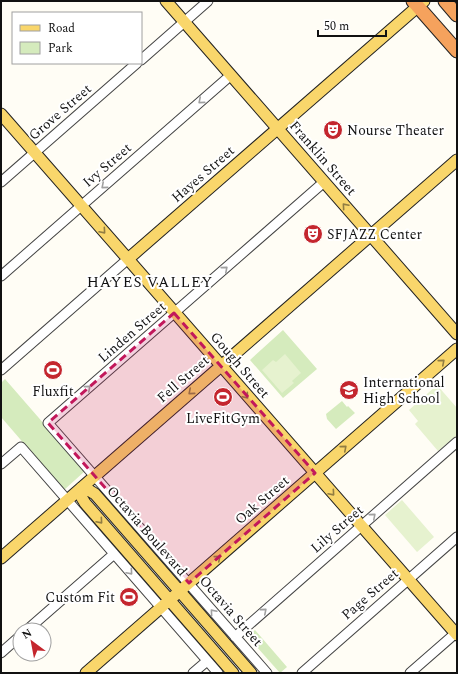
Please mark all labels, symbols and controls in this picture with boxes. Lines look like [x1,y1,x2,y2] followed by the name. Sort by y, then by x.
[12,12,142,64] legend
[318,12,386,38] scale bar
[324,17,349,36] text: 50 m
[48,19,75,38] text: Road
[48,39,73,58] text: Park
[24,79,96,145] street label: Grove Street
[199,96,206,103] one-way arrow
[284,116,362,200] street label: Franklin Street
[322,119,344,141] theatre icon: Nourse Theater
[347,120,444,141] place label: Nourse Theater
[78,138,136,192] street label: Ivy Street
[167,140,239,207] street label: Hayes Street
[101,182,108,189] one-way arrow
[342,203,350,211] one-way arrow
[302,223,324,245] theatre icon: SFJAZZ Center
[327,224,423,245] place label: SFJAZZ Center
[98,226,105,234] one-way arrow
[220,266,228,274] one-way arrow
[87,271,213,294] district label: HAYES VALLEY
[93,296,171,368] street label: Linden Street
[205,327,275,403] street label: Gough Street
[152,350,214,408] street label: Fell Street
[42,359,64,381] sports icon: Fluxfit
[437,359,445,367] one-way arrow
[363,372,445,409] place label: International High School
[338,379,360,401] school or university icon: International High School
[32,381,74,402] place label: Fluxfit
[84,386,91,393] one-way arrow
[212,386,234,408] sports icon: LiveFitGym
[189,387,196,394] one-way arrow
[242,391,249,398] one-way arrow
[186,408,260,429] place label: LiveFitGym
[339,445,347,452] one-way arrow
[230,470,294,530] street label: Oak Street
[102,481,192,581] street label: Octavia Boulevard
[328,489,335,496] one-way arrow
[306,500,368,558] street label: Lily Street
[368,514,375,521] one-way arrow
[96,516,103,523] one-way arrow
[213,555,221,562] one-way arrow
[337,563,403,625] street label: Page Street
[125,567,132,575] one-way arrow
[194,571,268,651] street label: Octavia Street
[118,586,140,608] sports icon: Custom Fit
[45,587,115,608] place label: Custom Fit
[259,608,267,615] one-way arrow
[211,609,218,617] one-way arrow
[12,622,52,662] north arrow
[19,624,35,644] text: N

